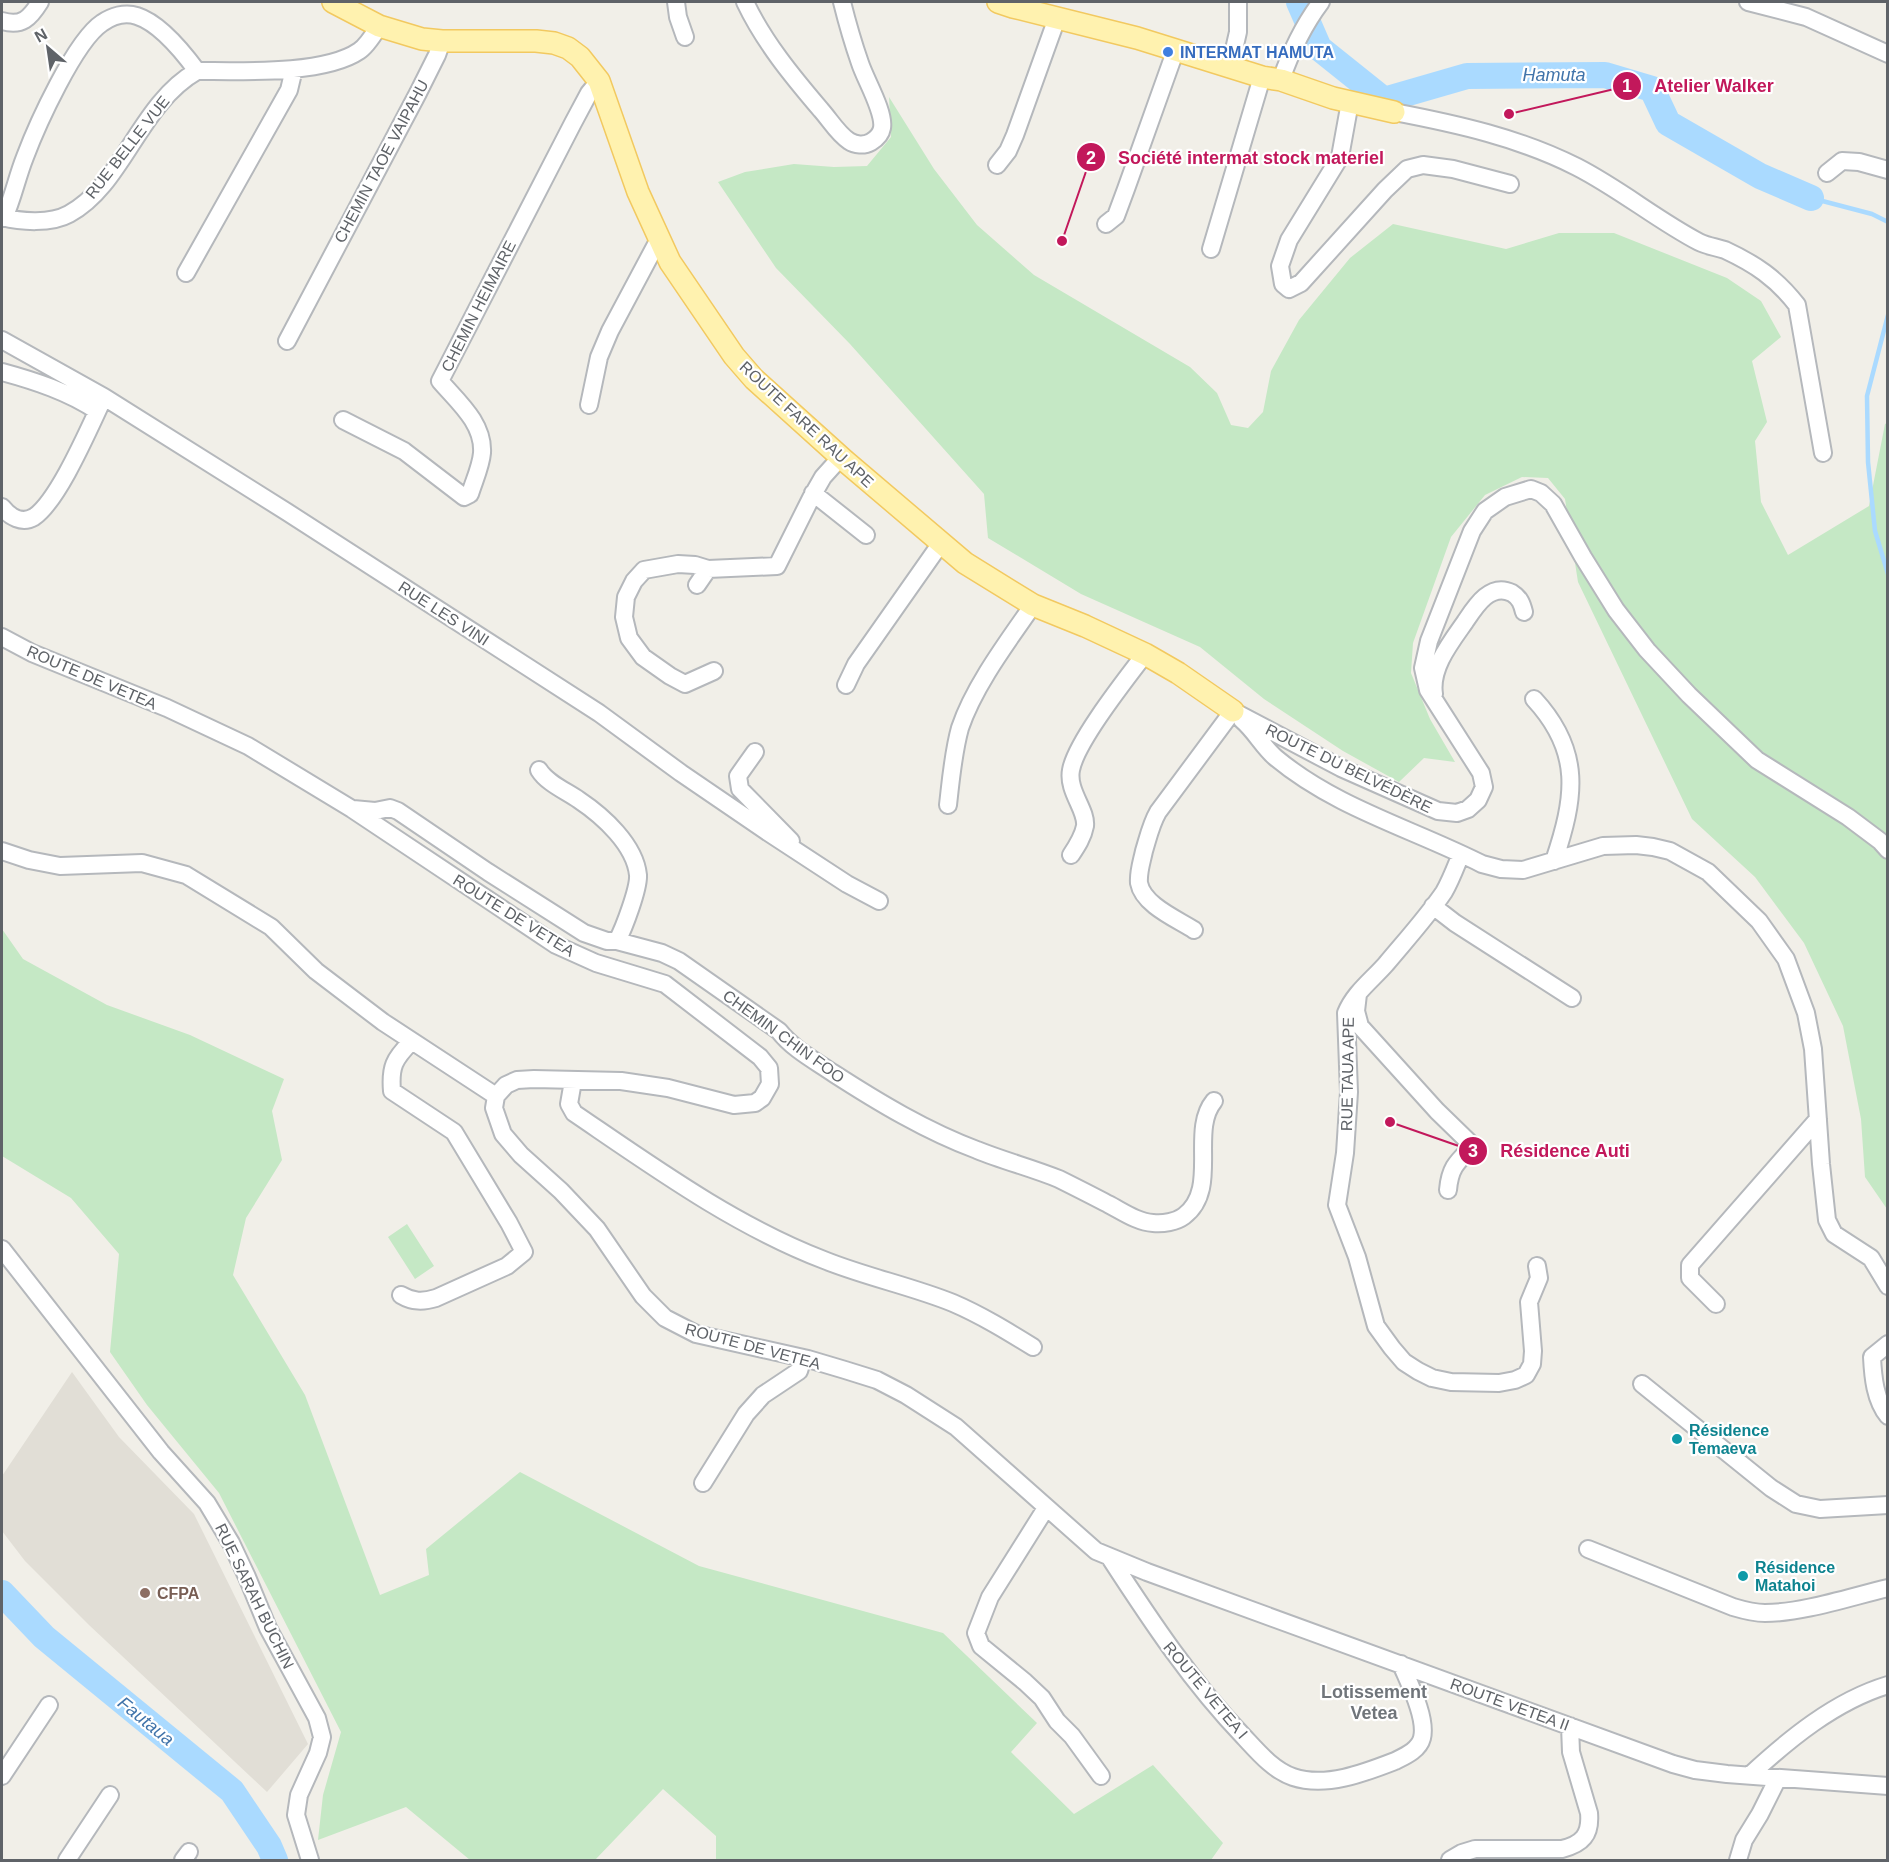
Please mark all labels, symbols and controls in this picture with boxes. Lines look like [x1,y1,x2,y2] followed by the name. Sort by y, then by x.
[18,18,78,78] north arrow
[32,25,50,46] text: N
[1180,44,1334,61] place label: INTERMAT HAMUTA
[1161,45,1175,59] marker: INTERMAT HAMUTA
[1522,65,1586,85] water label: Hamuta
[1612,68,1786,104] callout: Atelier Walker
[1622,76,1632,96] text: 1
[1654,76,1774,96] text: Atelier Walker
[331,77,432,246] street label: CHEMIN TAOE VAIPAHU
[82,93,173,202] street label: RUE BELLE VUE
[1076,139,1396,175] callout: Société intermat stock materiel
[1086,148,1096,168] text: 2
[1118,148,1384,168] text: Société intermat stock materiel
[438,238,519,375] street label: CHEMIN HEIMAIRE
[736,358,877,491] street label: ROUTE FARE RAU APE
[395,578,492,649] street label: RUE LES VINI
[24,642,160,713] street label: ROUTE DE VETEA
[1263,720,1435,816] street label: ROUTE DU BELVÉDÈRE
[450,871,578,960] street label: ROUTE DE VETEA
[720,987,848,1086] street label: CHEMIN CHIN FOO
[1338,1017,1357,1131] street label: RUE TAUA APE
[1458,1133,1642,1169] callout: Résidence Auti
[1468,1141,1478,1161] text: 3
[1500,1141,1630,1161] text: Résidence Auti
[683,1320,823,1373] street label: ROUTE DE VETEA
[1689,1422,1769,1457] place label: Résidence Temaeva
[1670,1432,1684,1446] marker: Résidence Temaeva
[212,1521,297,1671] street label: RUE SARAH BUCHIN
[1755,1559,1835,1594] place label: Résidence Matahoi
[1736,1569,1750,1583] marker: Résidence Matahoi
[157,1585,200,1602] place label: CFPA
[138,1586,152,1600] marker: CFPA
[1160,1639,1251,1742] street label: ROUTE VETEA I
[1448,1675,1572,1734] street label: ROUTE VETEA II
[1321,1682,1427,1723] district label: Lotissement Vetea
[114,1692,178,1750] water label: Fautaua

